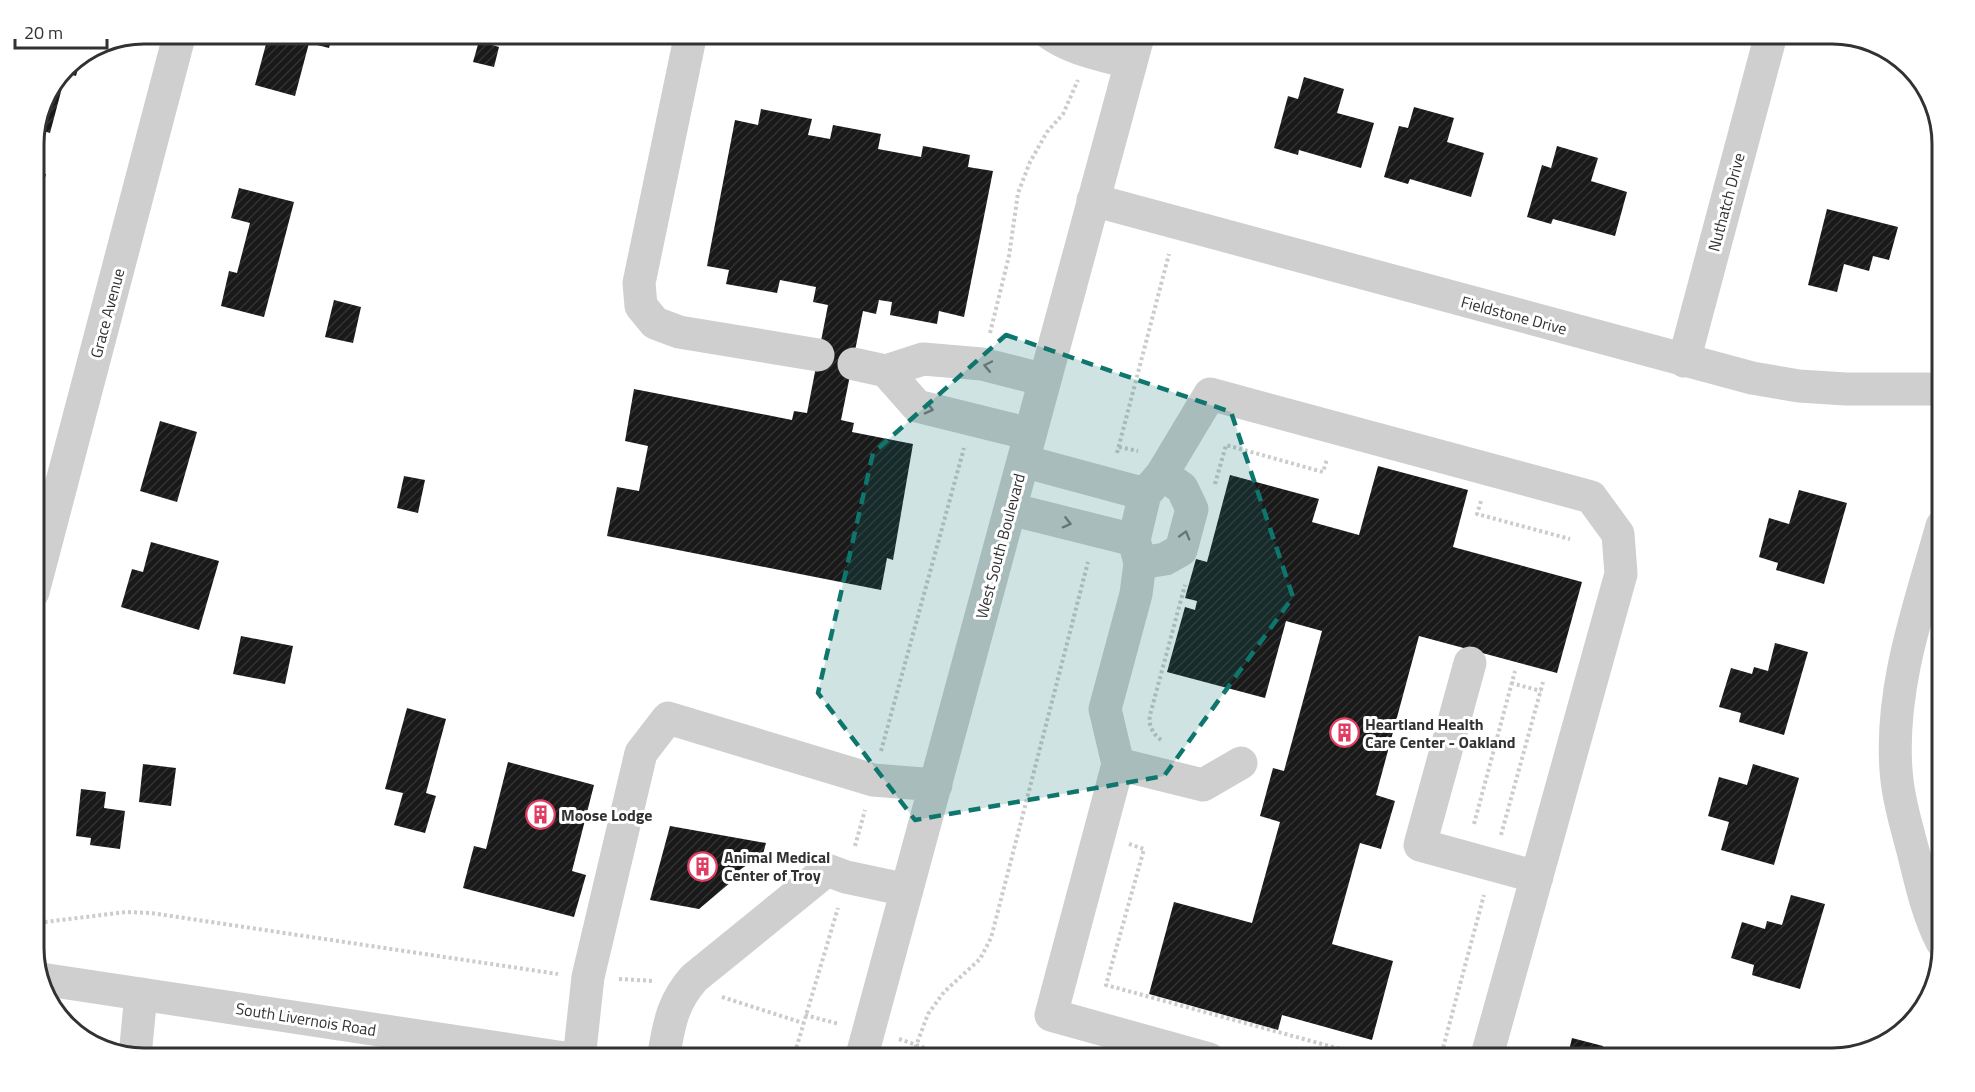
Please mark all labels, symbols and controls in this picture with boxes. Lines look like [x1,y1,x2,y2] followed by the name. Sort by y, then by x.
[15,12,106,50] scale bar
[24,19,63,46] text: 20 m
[1701,150,1751,254] street label: Nuthatch Drive
[84,265,130,361] street label: Grace Avenue
[1458,289,1570,341] street label: Fieldstone Drive
[983,360,993,373] one-way arrow
[923,401,933,414] one-way arrow
[969,471,1031,621] street label: West South Boulevard
[1062,515,1072,528] one-way arrow
[1178,530,1190,541] one-way arrow
[1365,712,1516,754] place label: Heartland Health Care Center - Oakland
[1328,717,1360,749] building icon: Heartland Health Care Center - Oakland
[524,799,556,831] building icon: Moose Lodge
[561,803,652,827] place label: Moose Lodge
[724,845,830,887] place label: Animal Medical Center of Troy
[687,850,719,882] building icon: Animal Medical Center of Troy
[234,996,378,1042] street label: South Livernois Road

